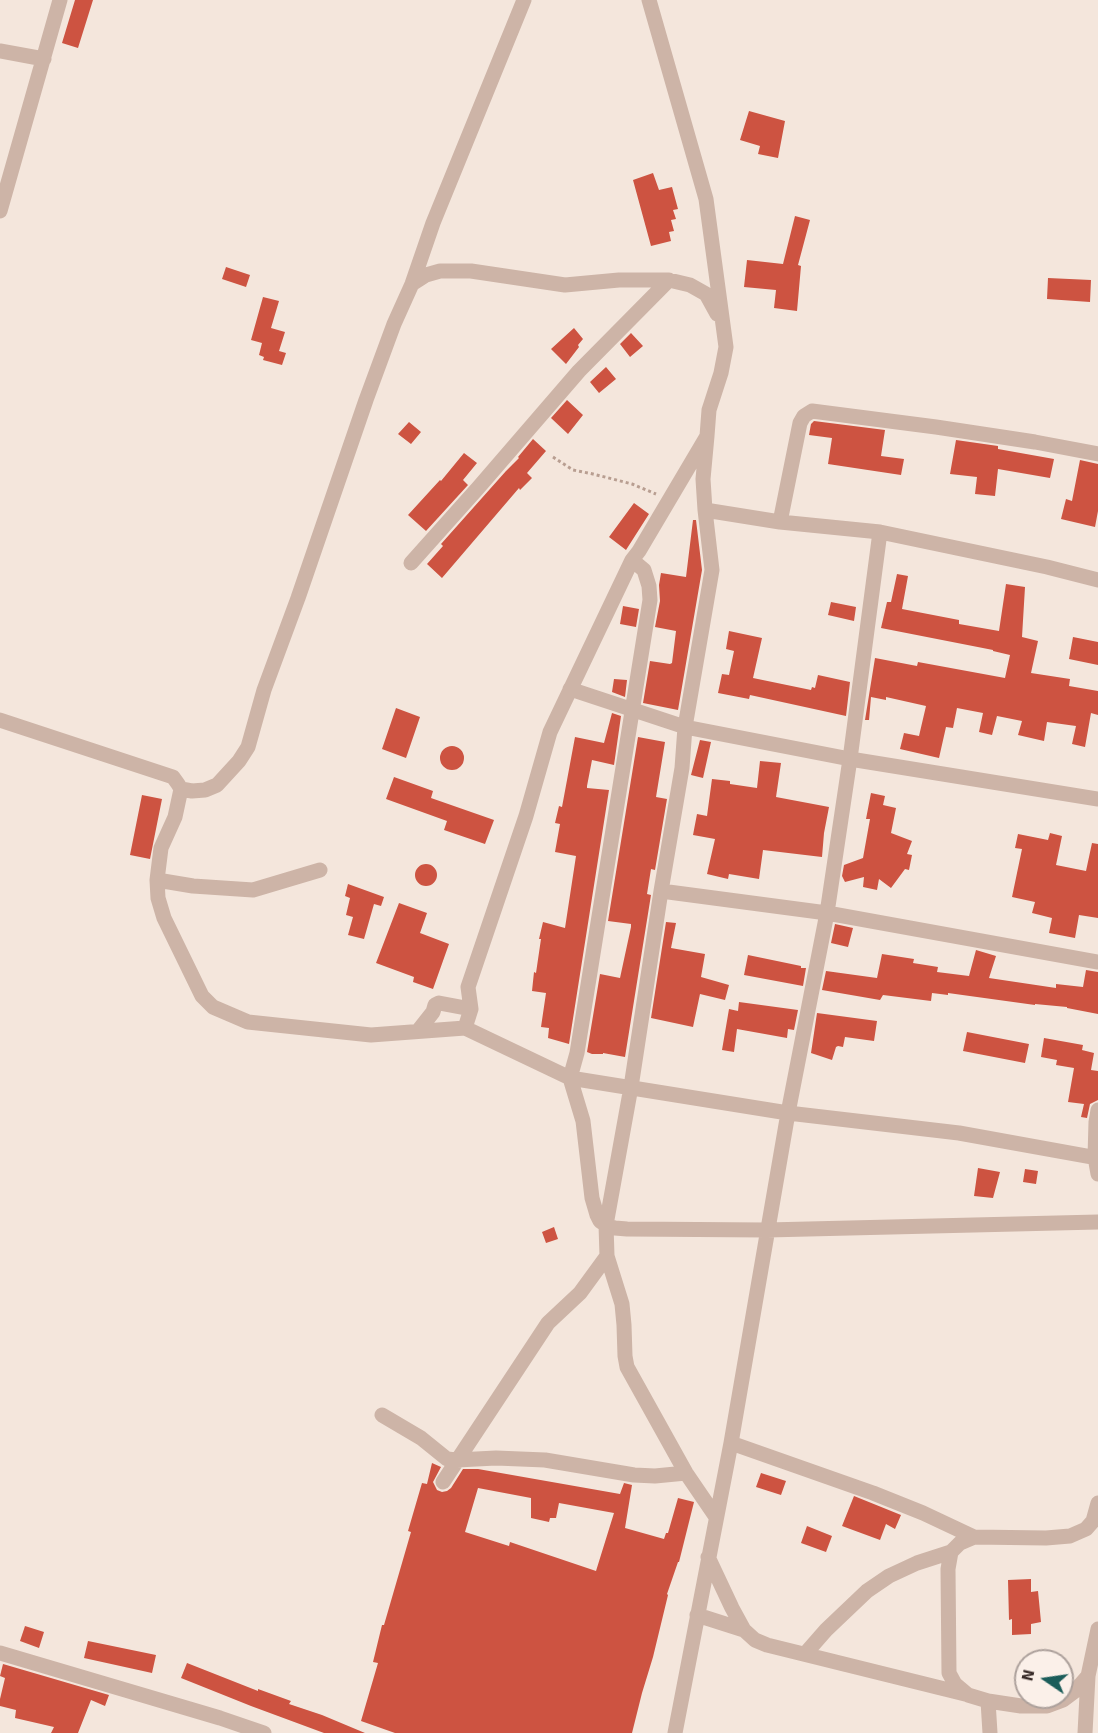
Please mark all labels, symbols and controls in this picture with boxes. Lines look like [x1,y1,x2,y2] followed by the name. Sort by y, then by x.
[1014,1649,1074,1709] north arrow
[1017,1668,1039,1683] text: N

